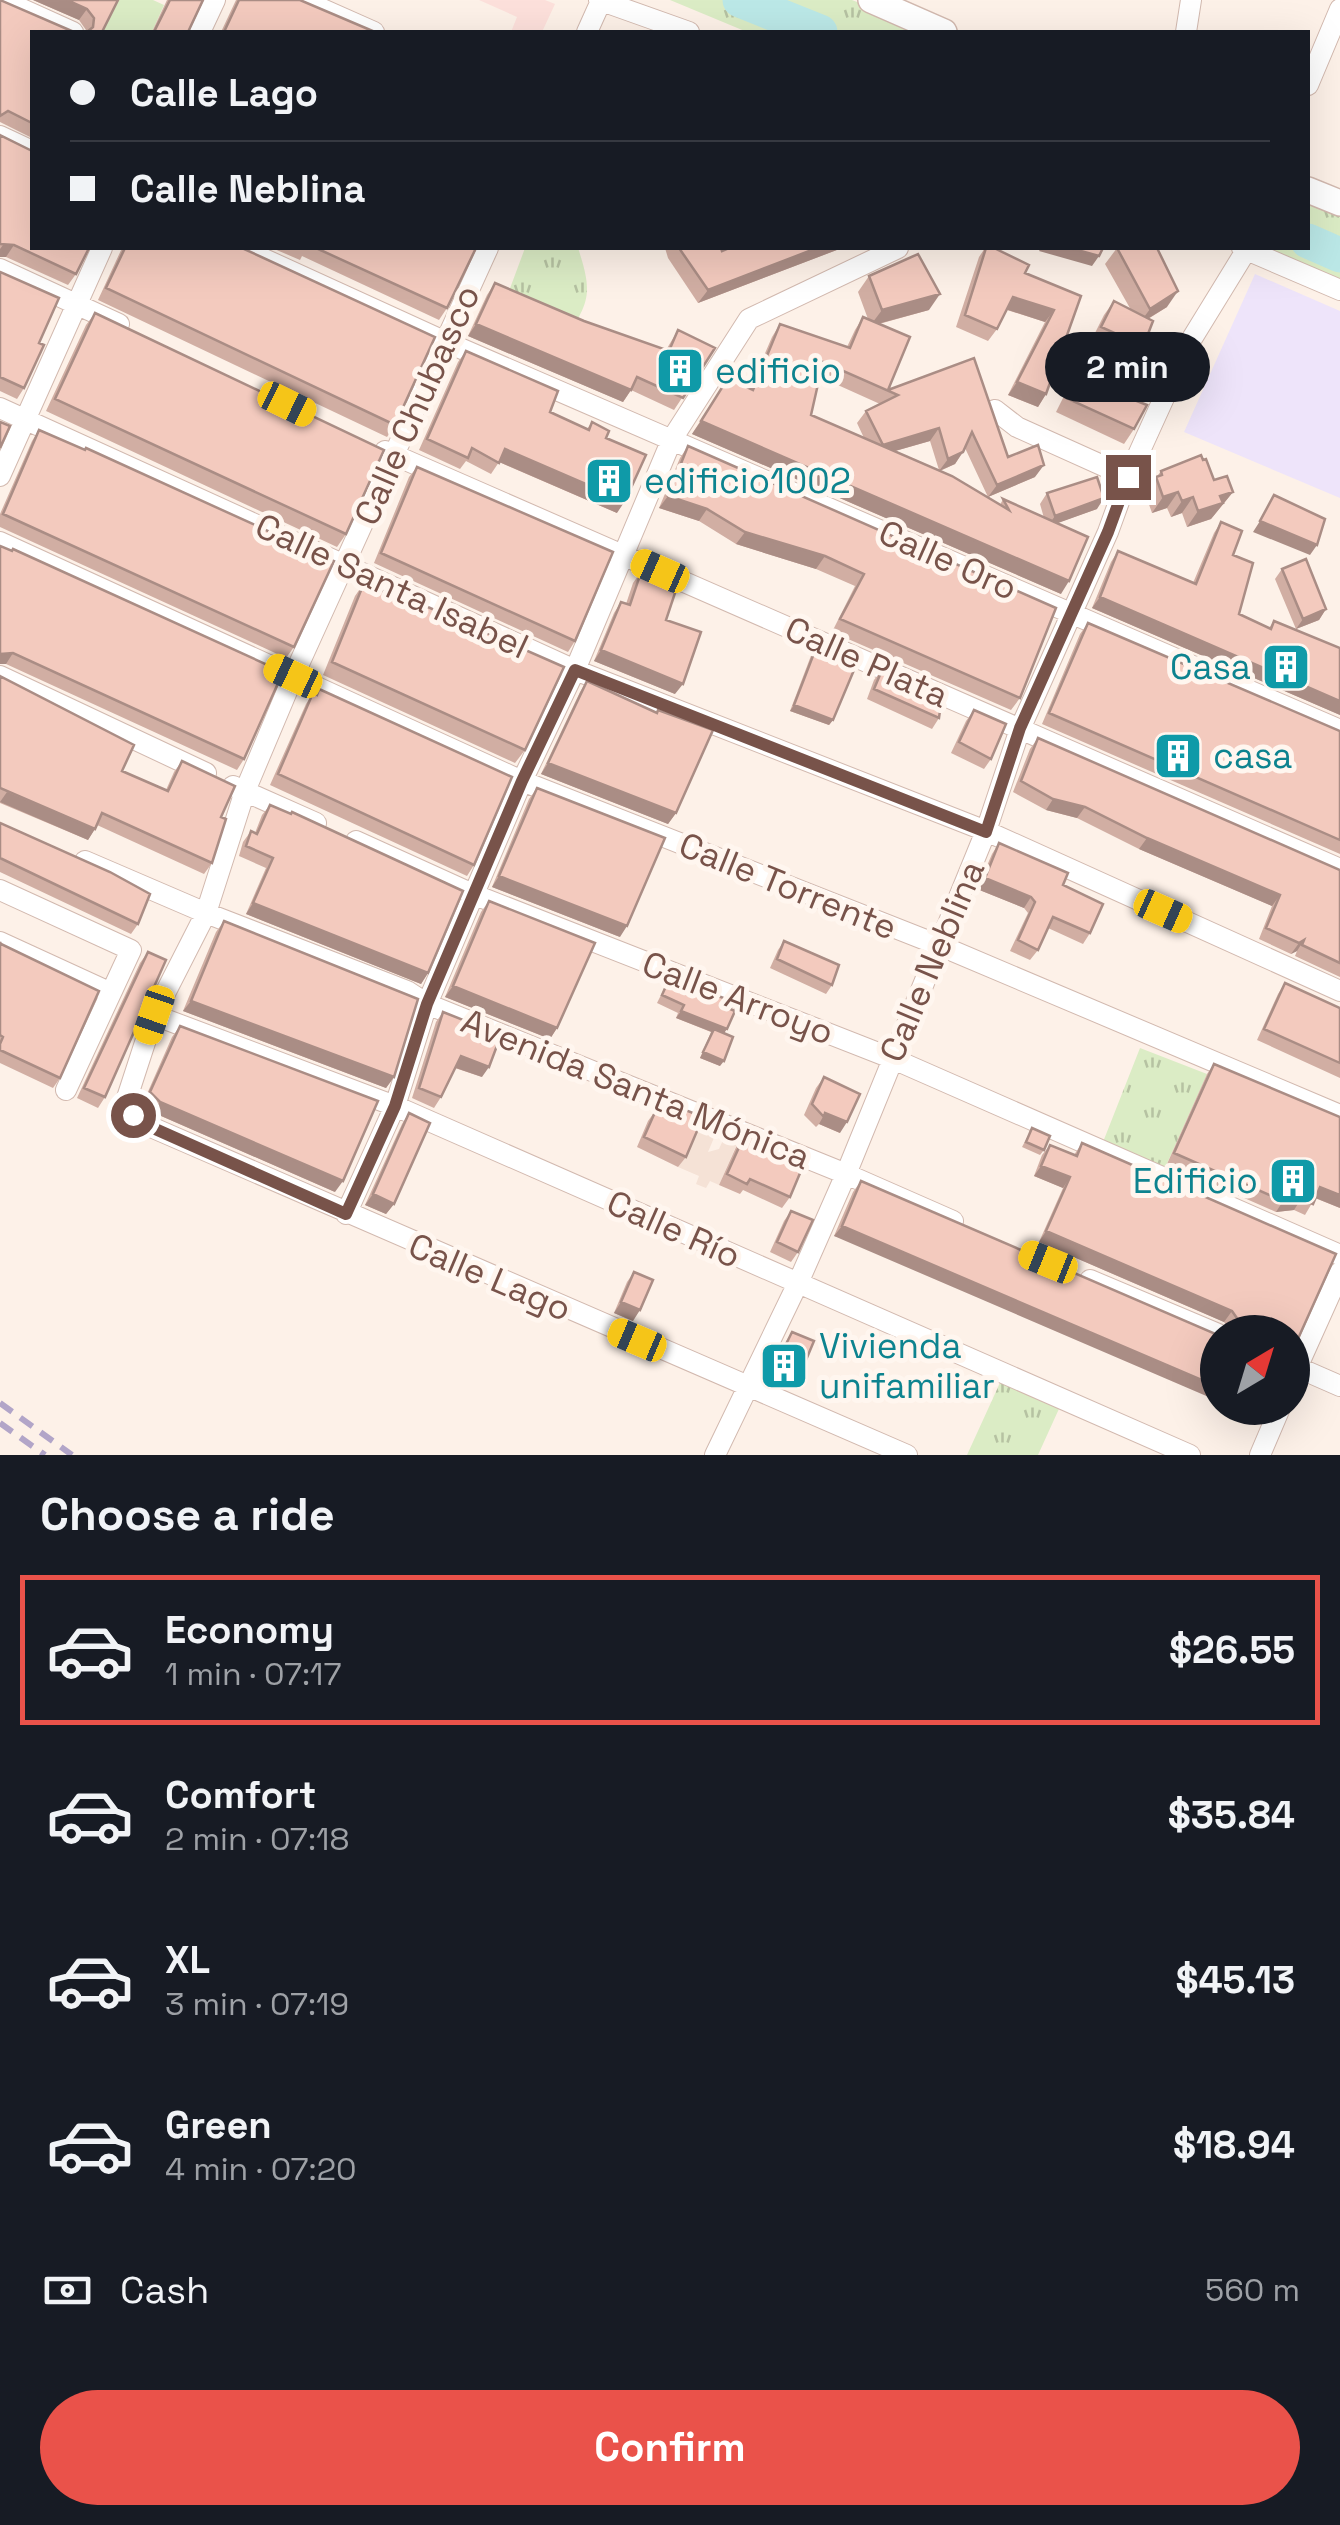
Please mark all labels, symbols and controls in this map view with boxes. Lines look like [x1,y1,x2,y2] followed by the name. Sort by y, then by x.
[130,69,318,117] text: Calle Lago
[130,165,365,213] text: Calle Neblina
[344,278,490,532] street label: Calle Chubasco
[1046,332,1210,402] callout: 2 min
[654,345,706,397] building icon: edificio
[1086,347,1169,387] text: 2 min
[715,349,841,393] place label: edificio
[253,377,321,431] car
[583,455,635,507] building icon: edificio1002
[1106,455,1151,500] route end
[644,459,851,503] place label: edificio1002
[249,504,535,668] street label: Calle Santa Isabel
[872,510,1024,610] street label: Calle Oro
[626,545,694,597] car
[778,606,956,718] street label: Calle Plata
[1260,641,1312,693] building icon: Casa
[1170,645,1251,689] place label: Casa
[259,650,327,702] car
[1152,730,1204,782] building icon: casa
[1213,734,1292,778] place label: casa
[673,822,903,950] street label: Calle Torrente
[870,854,994,1068] street label: Calle Neblina
[1129,885,1197,937] car
[636,941,840,1055] street label: Calle Arroyo
[130,982,178,1048] car
[455,999,817,1179] street label: Avenida Santa Mónica
[111,1093,156,1138] route start
[1267,1155,1319,1207] building icon: Edificio
[1133,1159,1258,1203] place label: Edificio
[600,1180,748,1278] street label: Calle Río
[402,1223,578,1331] street label: Calle Lago
[1015,1237,1081,1287] car
[604,1314,670,1366] car
[1200,1315,1310,1425] north arrow
[1200,1315,1310,1425] map controls
[819,1324,995,1408] place label: Vivienda unifamiliar
[758,1340,810,1392] building icon: Vivienda unifamiliar
[40,1486,335,1543] text: Choose a ride
[45,1605,135,1695] icon: car
[165,1606,334,1654] text: Economy
[1169,1626,1295,1674] text: $26.55
[165,1654,342,1694] text: 1 min · 07:17
[45,1770,135,1860] icon: car
[165,1771,316,1819] text: Comfort
[1168,1791,1295,1839] text: $35.84
[165,1819,349,1859] text: 2 min · 07:18
[45,1935,135,2025] icon: car
[165,1936,210,1984] text: XL
[1175,1956,1295,2004] text: $45.13
[165,1984,349,2024] text: 3 min · 07:19
[45,2100,135,2190] icon: car
[165,2101,272,2149] text: Green
[1173,2121,1295,2169] text: $18.94
[165,2149,357,2189] text: 4 min · 07:20
[40,2263,95,2318] icon: cash
[120,2266,209,2314] text: Cash
[1205,2270,1300,2310] text: 560 m
[40,2390,1300,2505] button: Confirm

